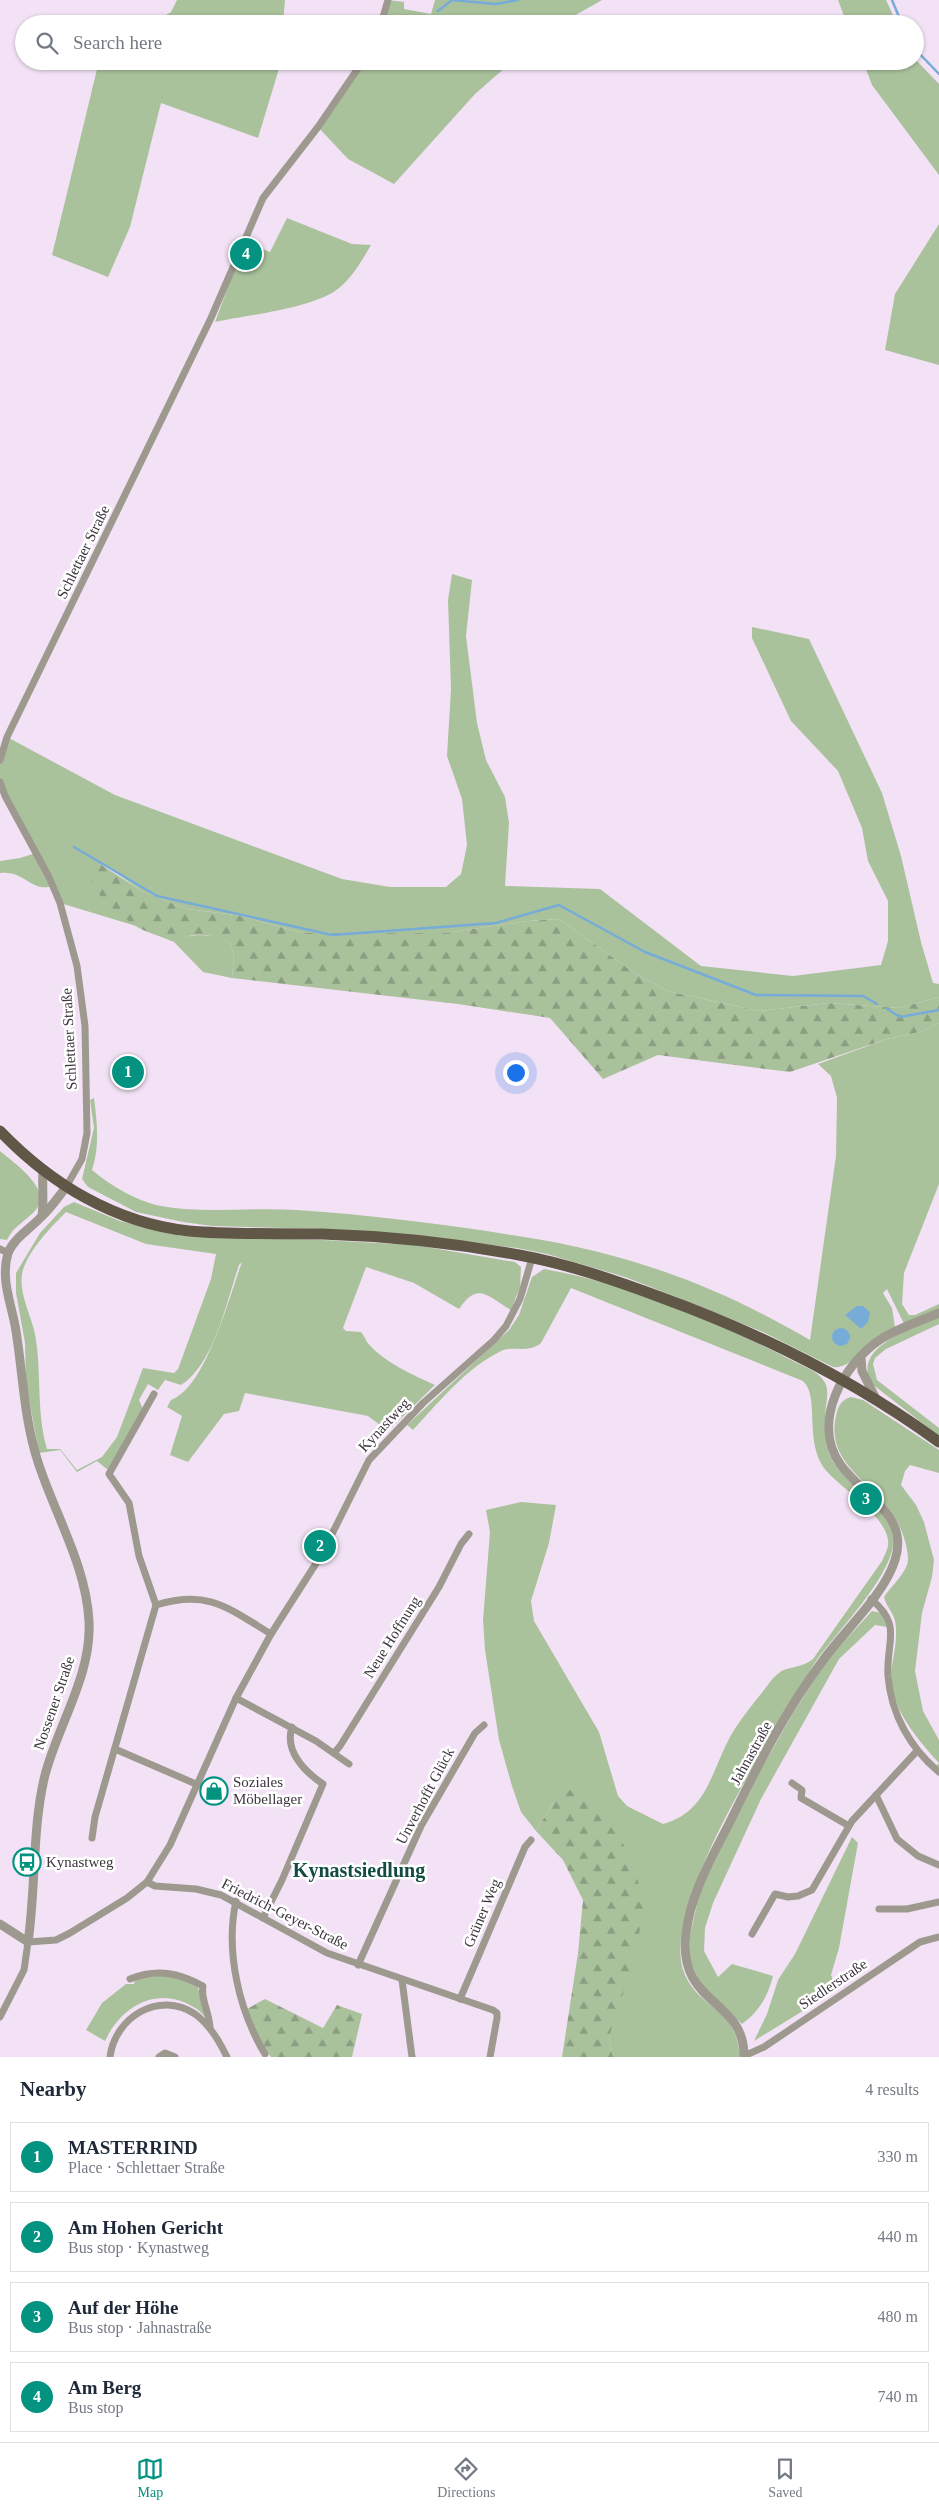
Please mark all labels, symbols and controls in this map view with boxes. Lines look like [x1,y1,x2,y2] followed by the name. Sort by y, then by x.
[15,15,924,70] search box
[33,29,61,57] icon: search
[73,32,162,53] text: Search here
[230,235,262,273] pin: 4
[53,502,113,601] street label: Schlettaer Straße
[58,987,80,1090] street label: Schlettaer Straße
[112,1053,144,1091] pin: 1
[503,1060,529,1086] your location
[355,1395,413,1455] street label: Kynastweg
[850,1480,882,1518] pin: 3
[304,1527,336,1565] pin: 2
[360,1593,424,1681] street label: Neue Hoffnung
[31,1654,78,1752] street label: Nossener Straße
[727,1718,775,1787] street label: Jahnastraße
[393,1745,457,1847] street label: Unverhofft Glück
[233,1774,302,1807] place label: Soziales Möbellager
[199,1776,229,1806] shop icon: Soziales Möbellager
[12,1847,42,1877] bus stop icon: Kynastweg
[46,1854,114,1870] place label: Kynastweg
[293,1859,425,1882] district label: Kynastsiedlung
[219,1875,351,1953] street label: Friedrich-Geyer-Straße
[460,1876,504,1950] street label: Grüner Weg
[796,1955,870,2013] street label: Siedlerstraße
[20,2077,87,2101] text: Nearby
[865,2081,919,2098] text: 4 results
[68,2137,198,2158] text: MASTERRIND
[33,2148,41,2165] text: 1
[878,2148,918,2165] text: 330 m
[68,2159,225,2176] text: Place · Schlettaer Straße
[68,2217,223,2238] text: Am Hohen Gericht
[33,2228,41,2245] text: 2
[878,2228,918,2245] text: 440 m
[68,2239,209,2256] text: Bus stop · Kynastweg
[68,2297,178,2318] text: Auf der Höhe
[33,2308,41,2325] text: 3
[878,2308,918,2325] text: 480 m
[68,2319,212,2336] text: Bus stop · Jahnastraße
[68,2377,141,2398] text: Am Berg
[33,2388,41,2405] text: 4
[878,2388,918,2405] text: 740 m
[68,2399,124,2416] text: Bus stop
[136,2455,164,2501] tab: Map
[437,2455,496,2501] tab: Directions
[768,2455,803,2501] tab: Saved

